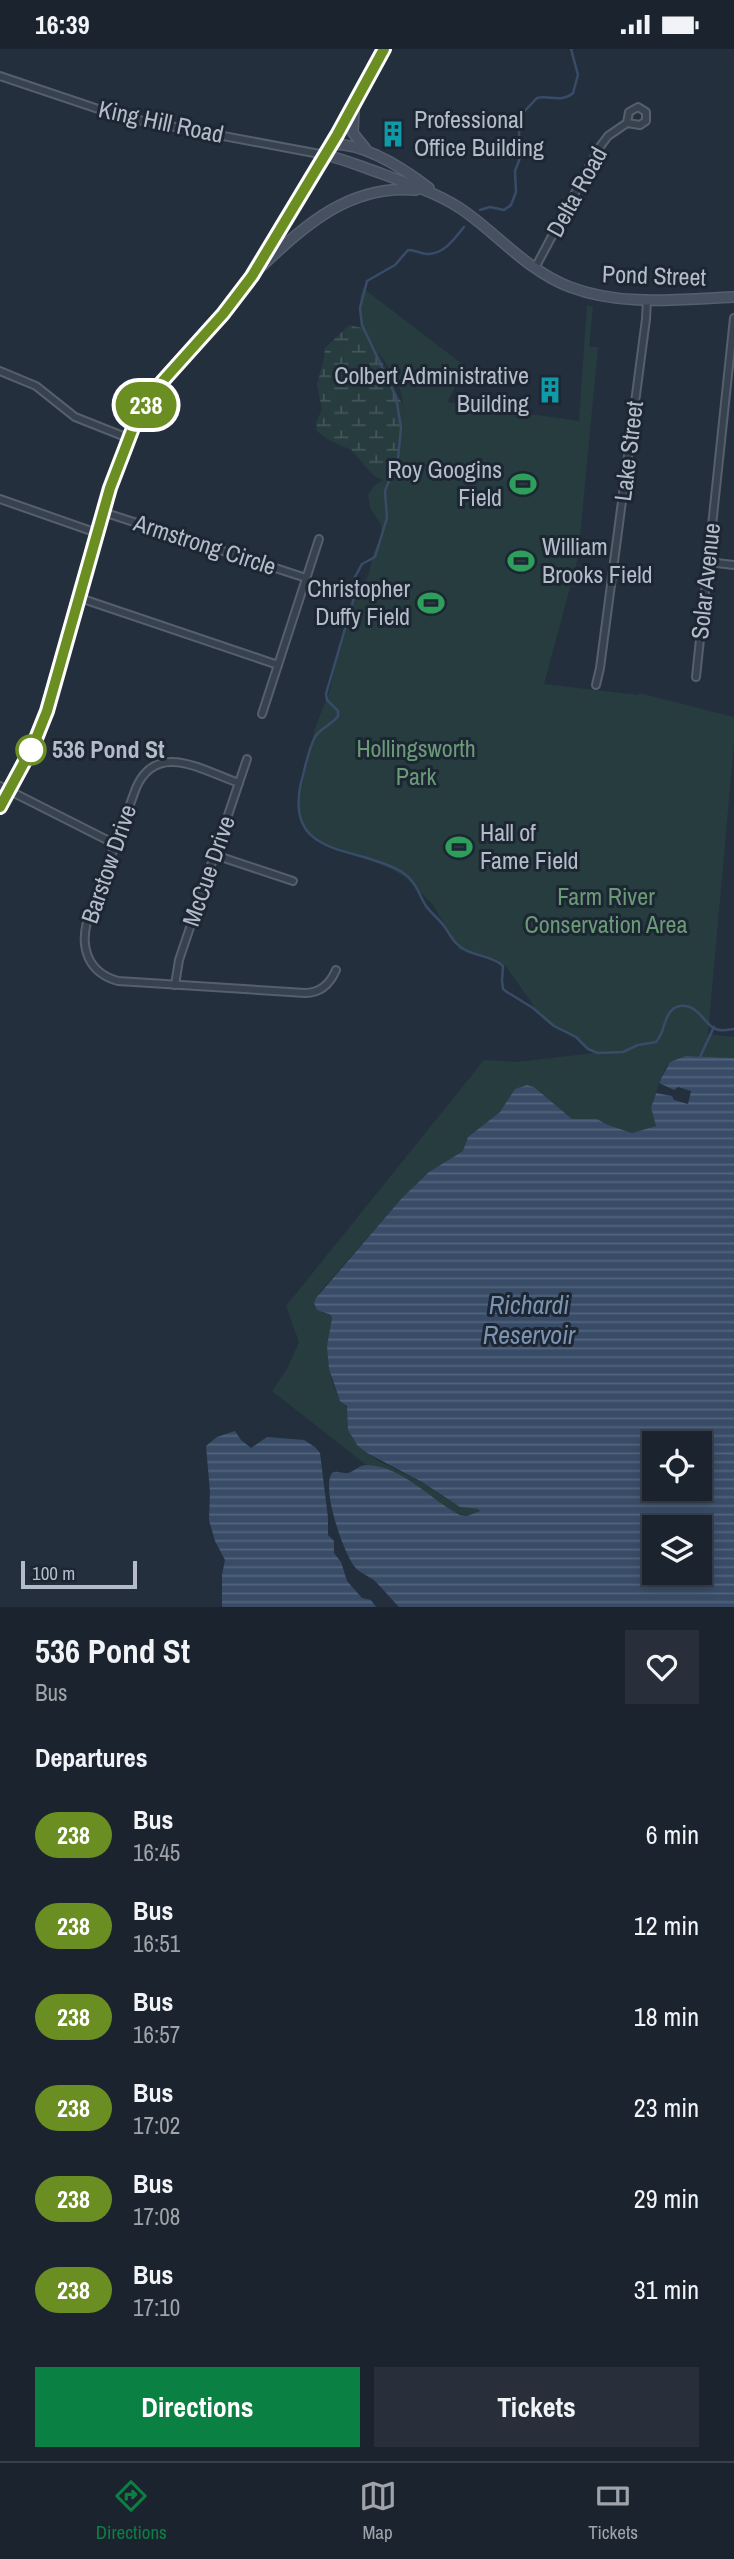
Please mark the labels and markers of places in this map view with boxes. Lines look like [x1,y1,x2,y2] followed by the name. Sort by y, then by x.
[414,103,544,163] place label: Professional Office Building
[378,119,408,149] building icon: Professional Office Building
[334,359,529,419] place label: Colbert Administrative Building
[535,375,565,405] building icon: Colbert Administrative Building
[387,453,502,513] place label: Roy Googins Field
[508,469,538,499] sports icon: Roy Googins Field
[542,530,652,590] place label: William Brooks Field
[506,546,536,576] sports icon: William Brooks Field
[307,572,410,632] place label: Christopher Duffy Field
[416,588,446,618] sports icon: Christopher Duffy Field
[52,733,165,765] place label: 536 Pond St
[16,735,46,765] marker: 536 Pond St
[480,816,579,876] place label: Hall of Fame Field
[444,832,474,862] sports icon: Hall of Fame Field

